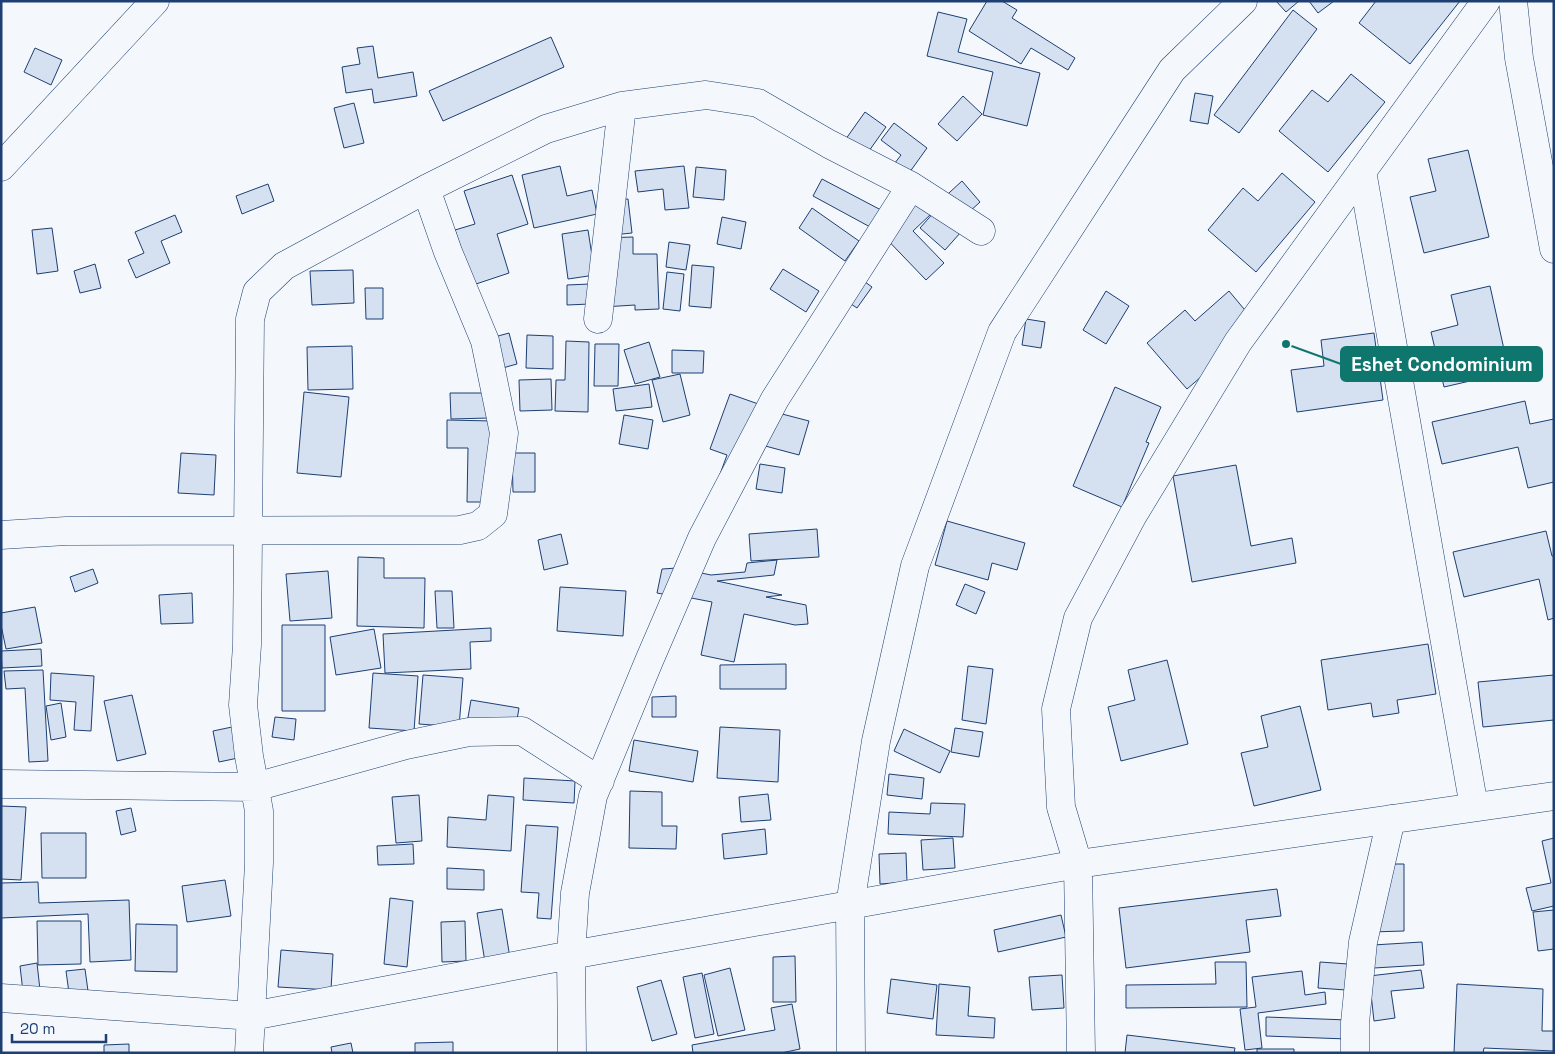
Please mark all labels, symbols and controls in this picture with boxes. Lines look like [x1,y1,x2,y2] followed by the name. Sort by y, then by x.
[1341,347,1542,381] callout: Eshet Condominium
[1351,352,1533,377] text: Eshet Condominium
[12,1012,106,1044] scale bar
[20,1019,55,1038] text: 20 m

